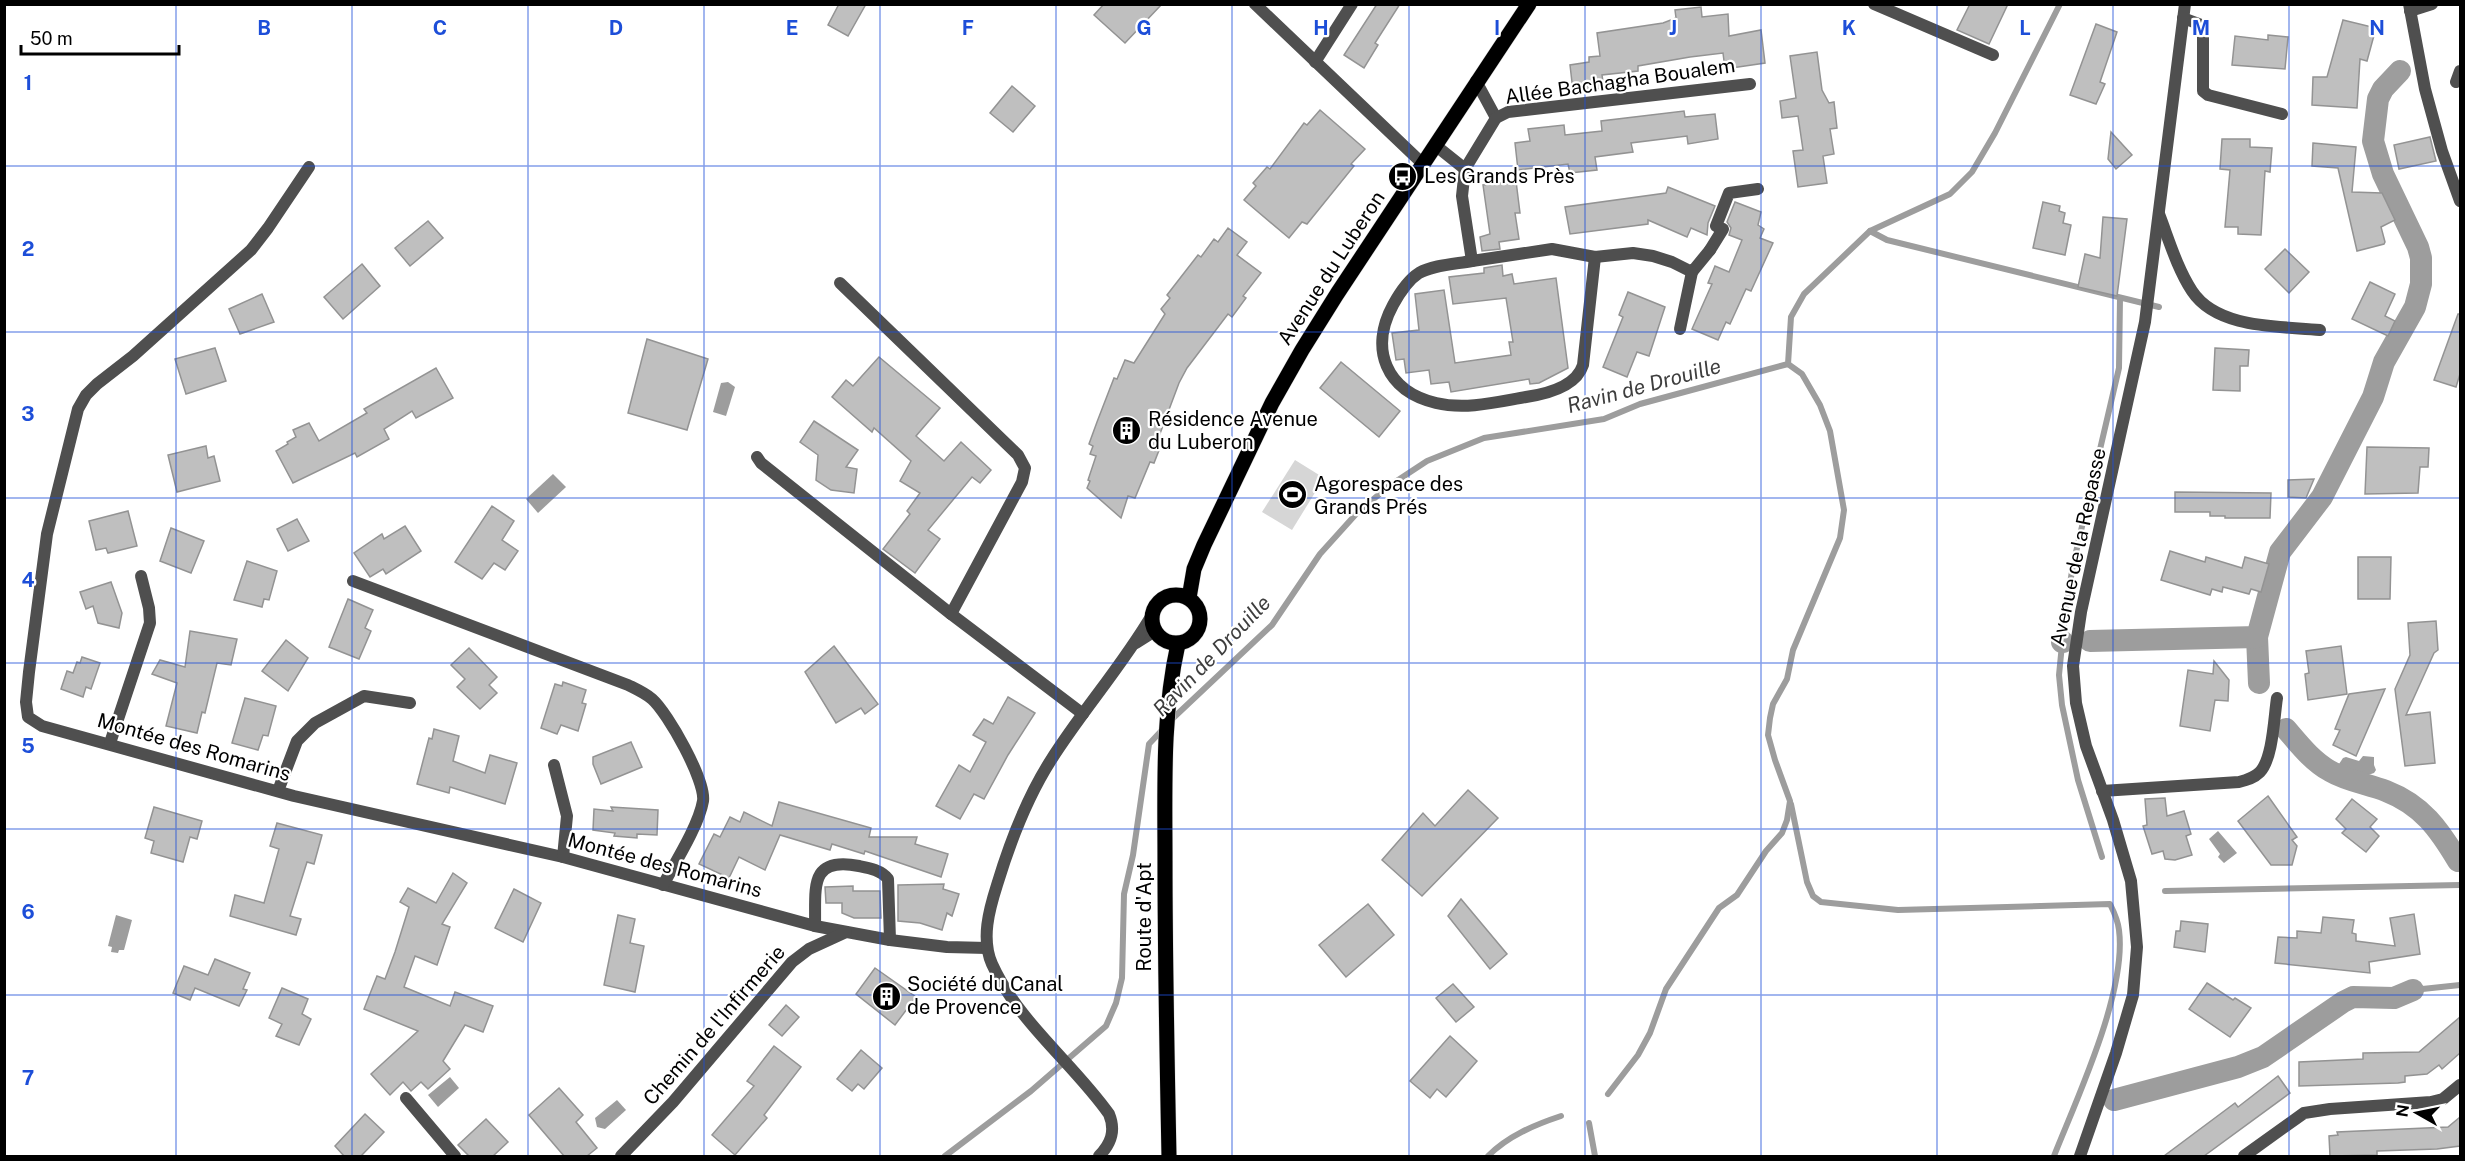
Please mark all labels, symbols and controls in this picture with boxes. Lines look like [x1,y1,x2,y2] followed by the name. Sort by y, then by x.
[257,16,271,40] text: B
[433,16,447,40] text: C
[609,16,623,40] text: D
[786,16,798,40] text: E
[962,16,974,40] text: F
[1136,16,1152,40] text: G
[1313,16,1329,40] text: H
[1494,16,1500,40] text: I
[1669,16,1677,40] text: J
[1842,16,1856,40] text: K
[2019,16,2031,40] text: L
[2192,16,2210,40] text: M
[2369,16,2385,40] text: N
[21,18,178,56] scale bar
[30,28,73,49] text: 50 m
[1503,53,1737,109] street label: Allée Bachagha Boualem
[24,71,32,95] text: 1
[1387,160,1419,192] bus stop icon: Les Grands Près
[1424,164,1575,188] place label: Les Grands Près
[1272,187,1390,349] street label: Avenue du Luberon
[22,237,34,261] text: 2
[1564,353,1724,418] water label: Ravin de Drouille
[21,402,35,426] text: 3
[1148,407,1318,454] place label: Résidence Avenue du Luberon
[1111,415,1143,447] building icon: Résidence Avenue du Luberon
[2045,446,2111,648] street label: Avenue de la Repasse
[1314,472,1463,519] place label: Agorespace des Grands Prés
[1277,479,1309,511] sports icon: Agorespace des Grands Prés
[21,568,35,592] text: 4
[1148,590,1276,721] water label: Ravin de Drouille
[95,708,293,786] street label: Montée des Romarins
[21,734,35,758] text: 5
[565,828,765,902] street label: Montée des Romarins
[1132,862,1156,972] street label: Route d'Apt
[21,900,35,924] text: 6
[638,940,790,1110] street label: Chemin de l'Infirmerie
[907,972,1063,1019] place label: Société du Canal de Provence
[870,980,902,1012] building icon: Société du Canal de Provence
[22,1066,34,1090] text: 7
[2387,1083,2447,1143] north arrow
[2392,1103,2413,1118] text: N

